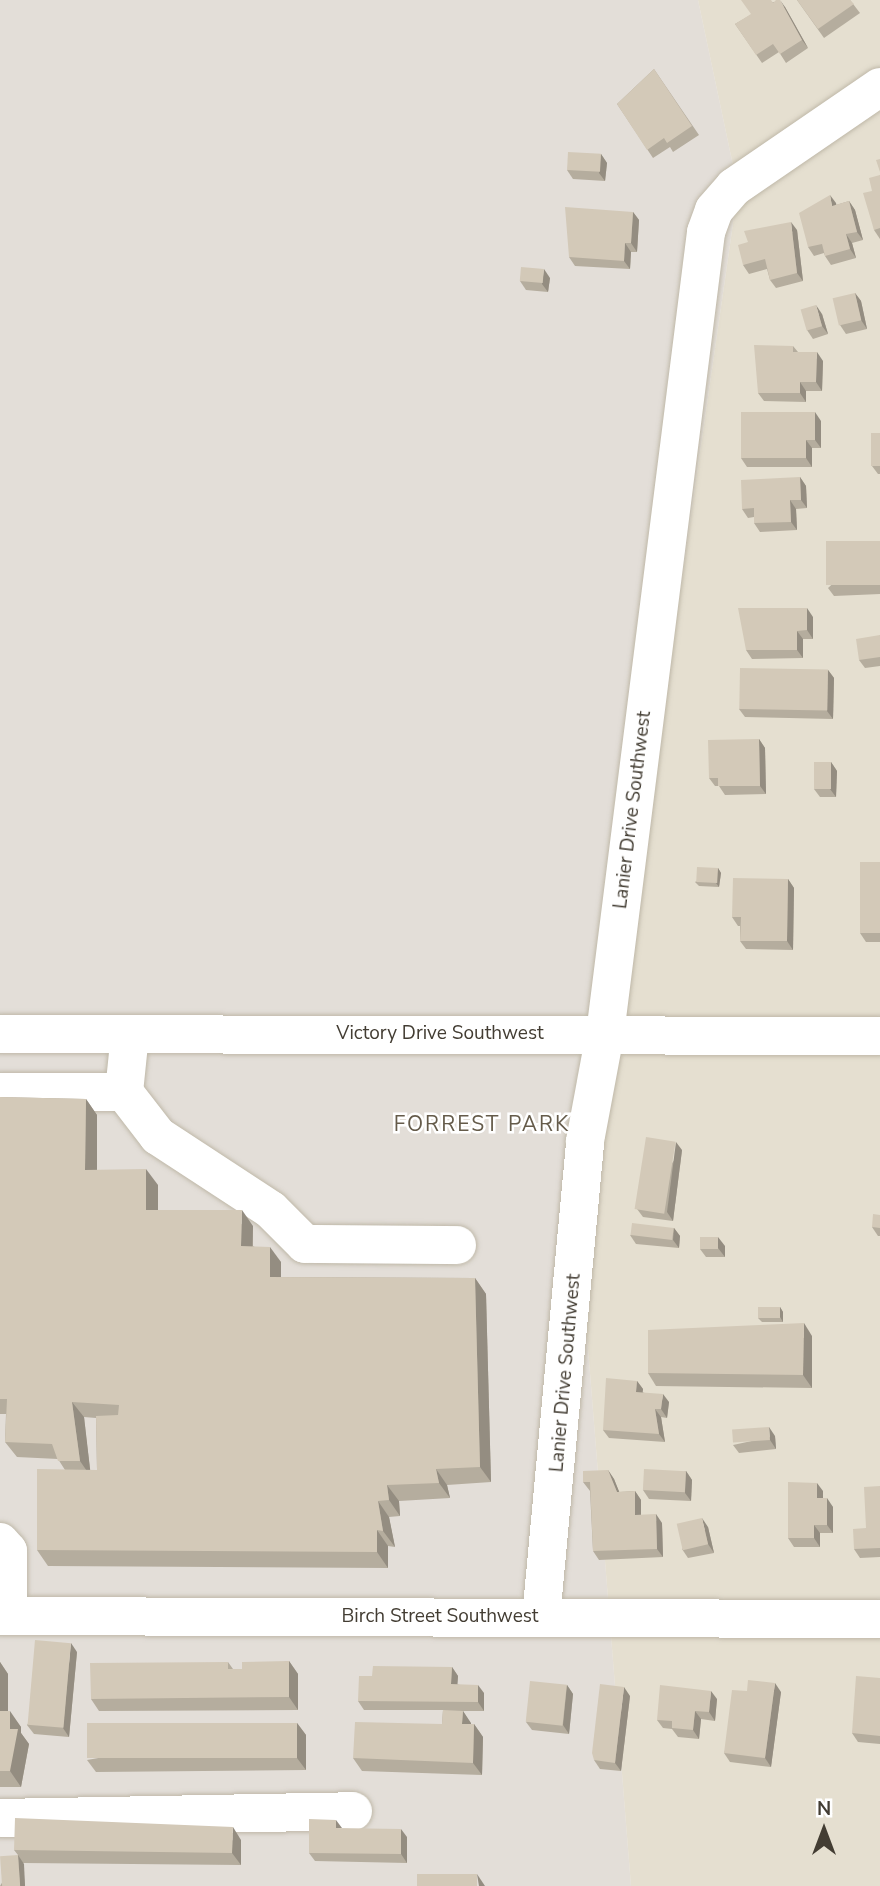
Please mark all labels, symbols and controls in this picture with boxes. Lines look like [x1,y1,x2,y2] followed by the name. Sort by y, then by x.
[610,710,656,910] street label: Lanier Drive Southwest
[336,1023,544,1045] street label: Victory Drive Southwest
[395,1111,569,1137] district label: FORREST PARK
[546,1273,586,1473] street label: Lanier Drive Southwest
[341,1606,539,1628] street label: Birch Street Southwest
[789,1795,859,1865] north arrow
[817,1796,831,1822] text: N

